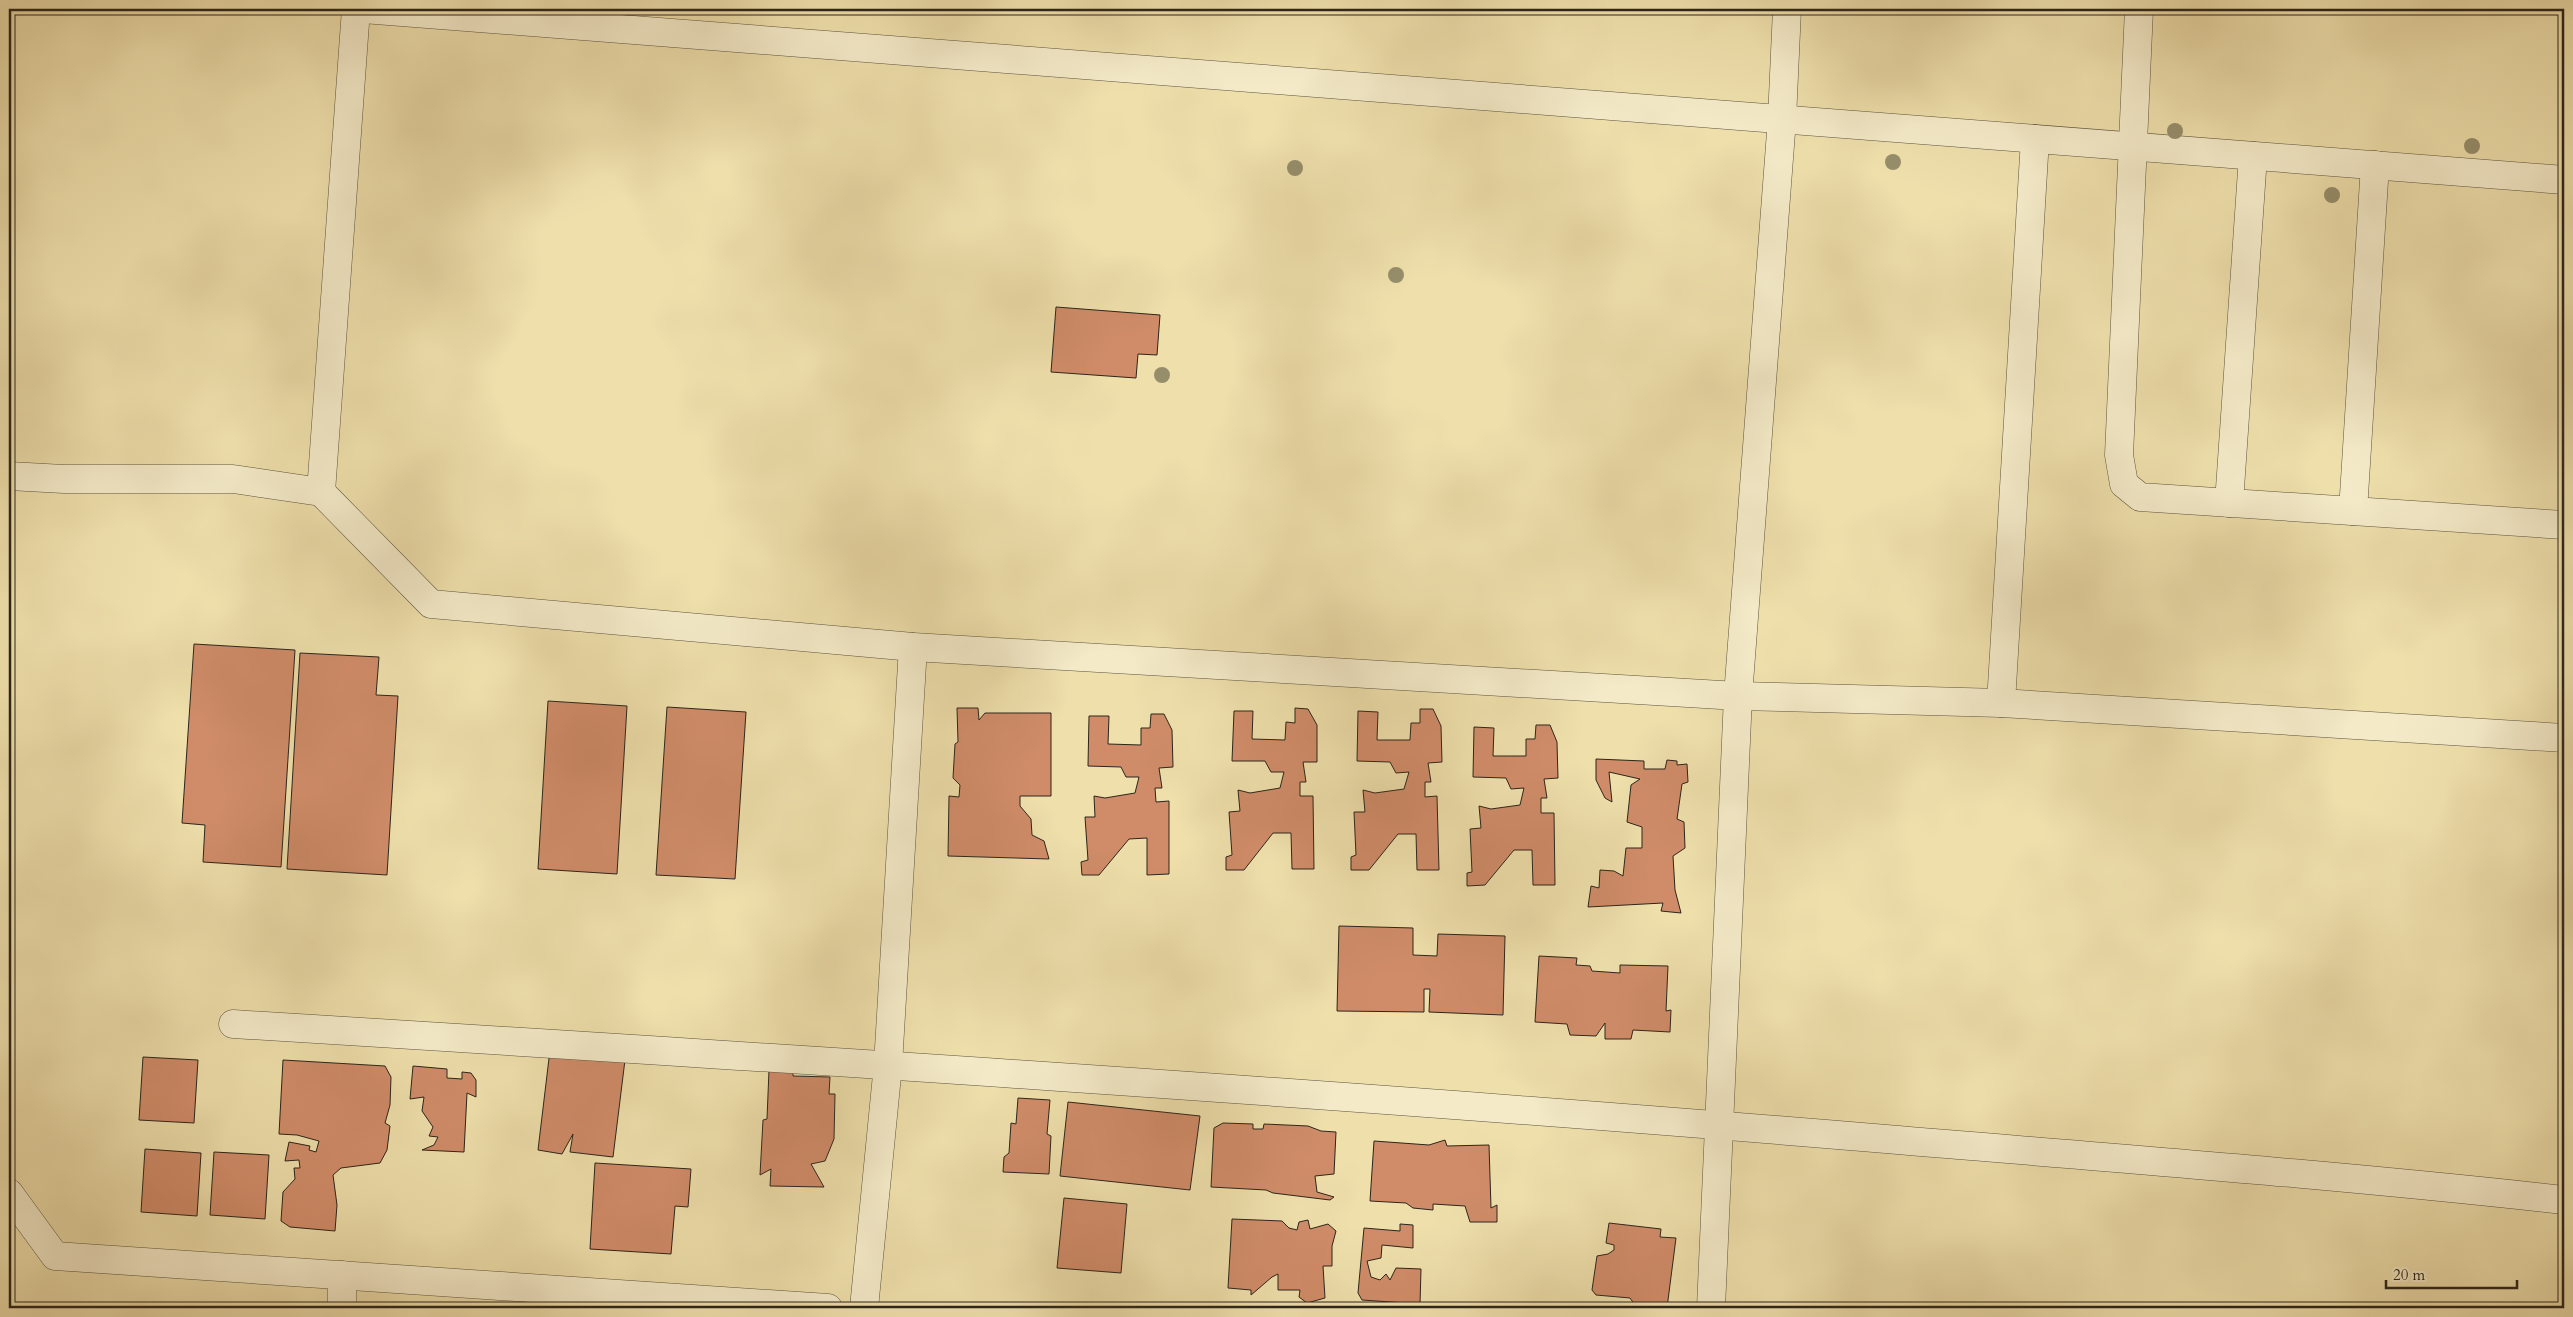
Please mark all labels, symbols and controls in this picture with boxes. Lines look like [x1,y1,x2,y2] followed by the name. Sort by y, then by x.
[2386,1257,2517,1289] scale bar
[2393,1265,2425,1285] text: 20 m

